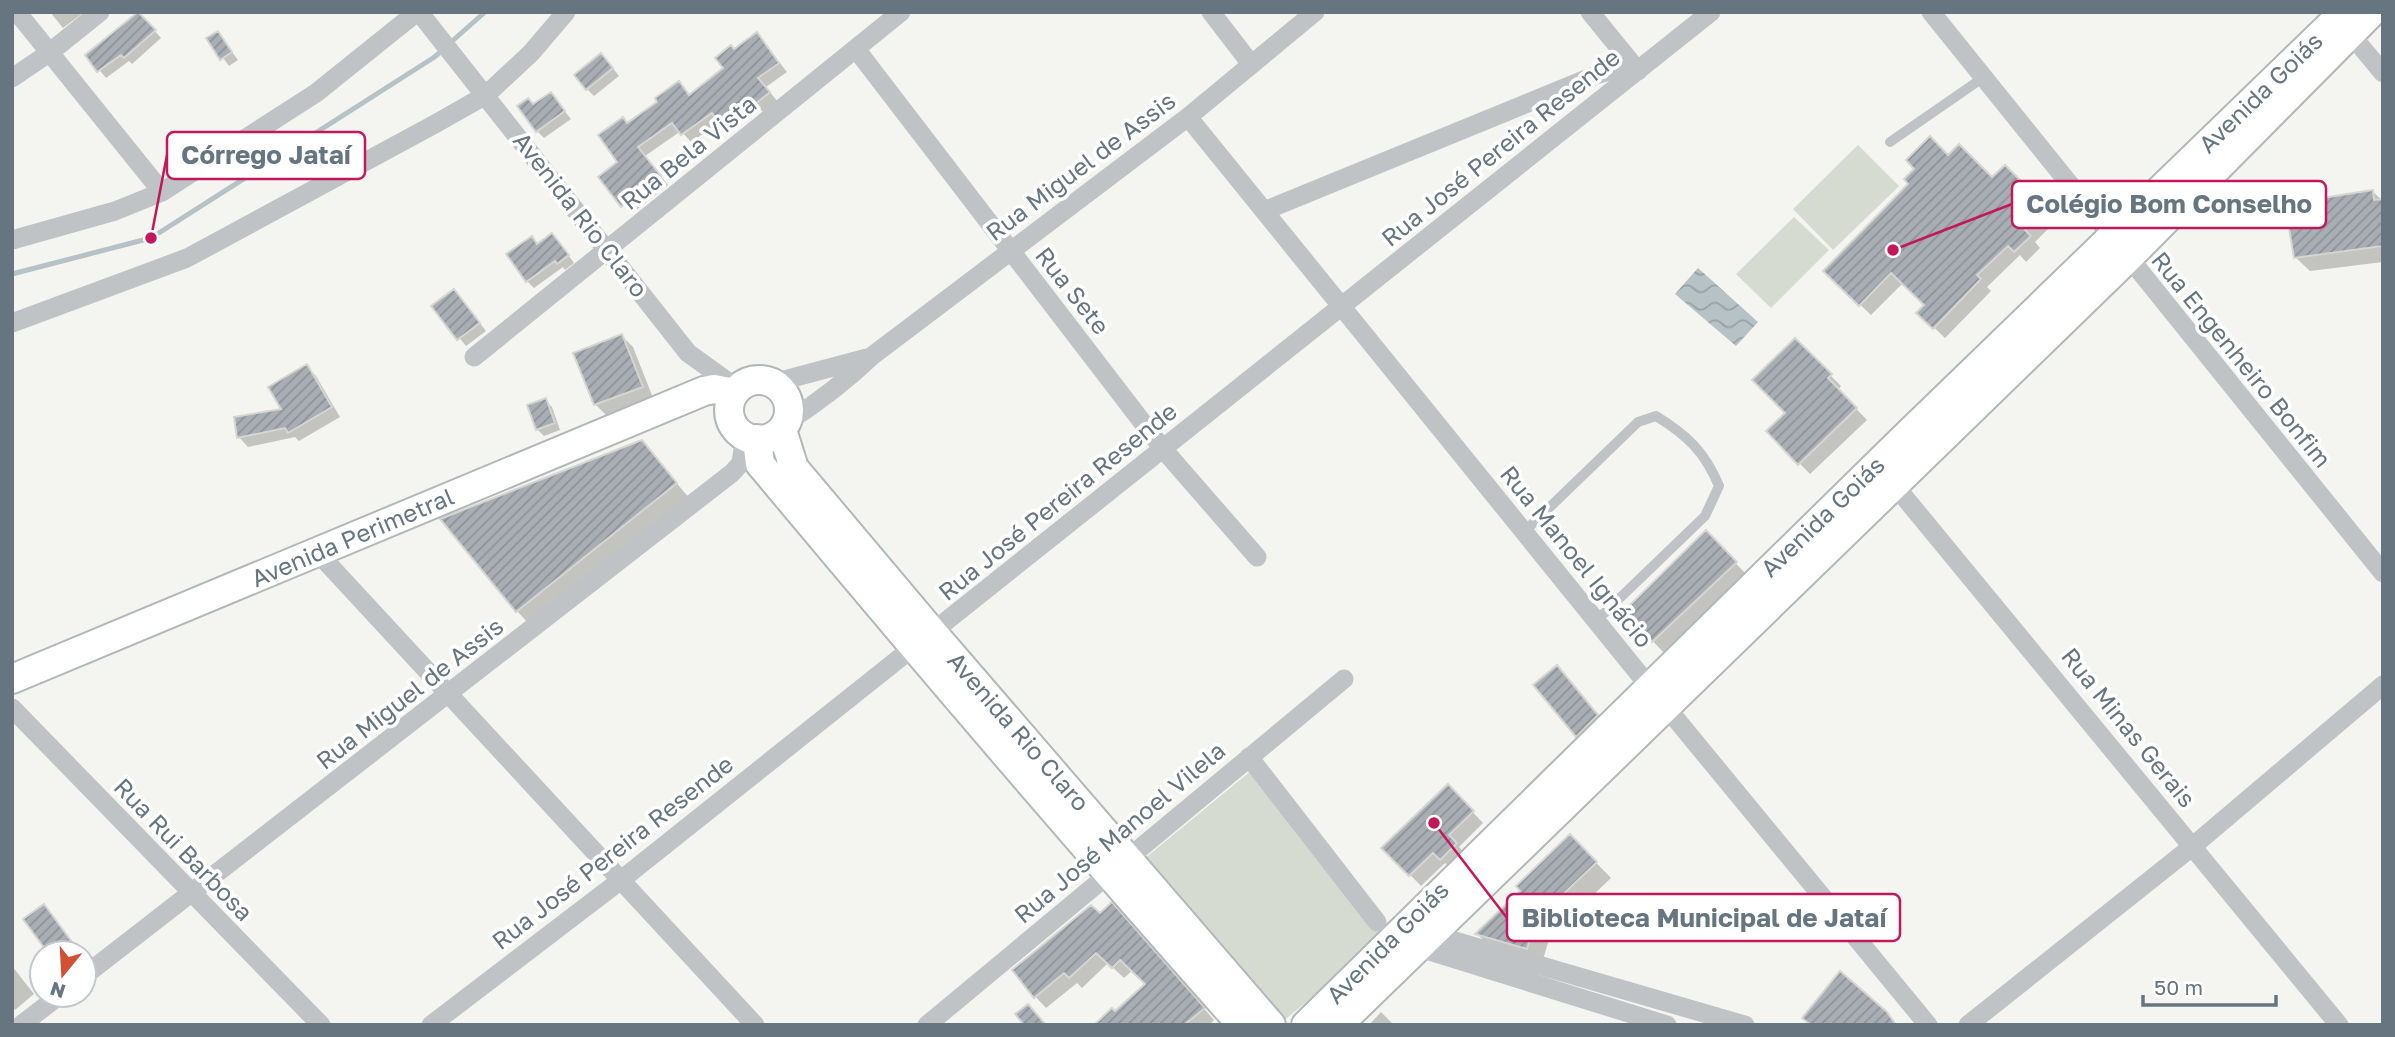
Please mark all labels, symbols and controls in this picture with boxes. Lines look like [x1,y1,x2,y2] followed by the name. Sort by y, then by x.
[2192,26,2328,158] street label: Avenida Goiás
[1375,42,1625,252] street label: Rua José Pereira Resende
[980,85,1180,246] street label: Rua Miguel de Assis
[615,88,762,215] street label: Rua Bela Vista
[508,126,655,302] street label: Avenida Rio Claro
[167,132,365,179] callout: Córrego Jataí
[181,139,354,170] text: Córrego Jataí
[2012,181,2326,228] callout: Colégio Bom Conselho
[2026,188,2312,219] text: Colégio Bom Conselho
[1030,241,1116,339] street label: Rua Sete
[2146,245,2338,473] street label: Rua Engenheiro Bonfim
[932,396,1182,606] street label: Rua José Pereira Resende
[1754,450,1890,582] street label: Avenida Goiás
[1495,459,1659,653] street label: Rua Manoel Ignácio
[247,481,458,592] street label: Avenida Perimetral
[310,611,508,775] street label: Rua Miguel de Assis
[2056,641,2202,813] street label: Rua Minas Gerais
[942,646,1096,816] street label: Avenida Rio Claro
[1008,735,1230,929] street label: Rua José Manoel Vilela
[486,749,738,955] street label: Rua José Pereira Resende
[109,772,260,926] street label: Rua Rui Barbosa
[1320,875,1454,1009] street label: Avenida Goiás
[1507,894,1900,941] callout: Biblioteca Municipal de Jataí
[1521,902,1889,933] text: Biblioteca Municipal de Jataí
[28,939,98,1009] north arrow
[2143,964,2276,1008] scale bar
[2154,974,2203,1000] text: 50 m
[47,977,68,1004] text: N

